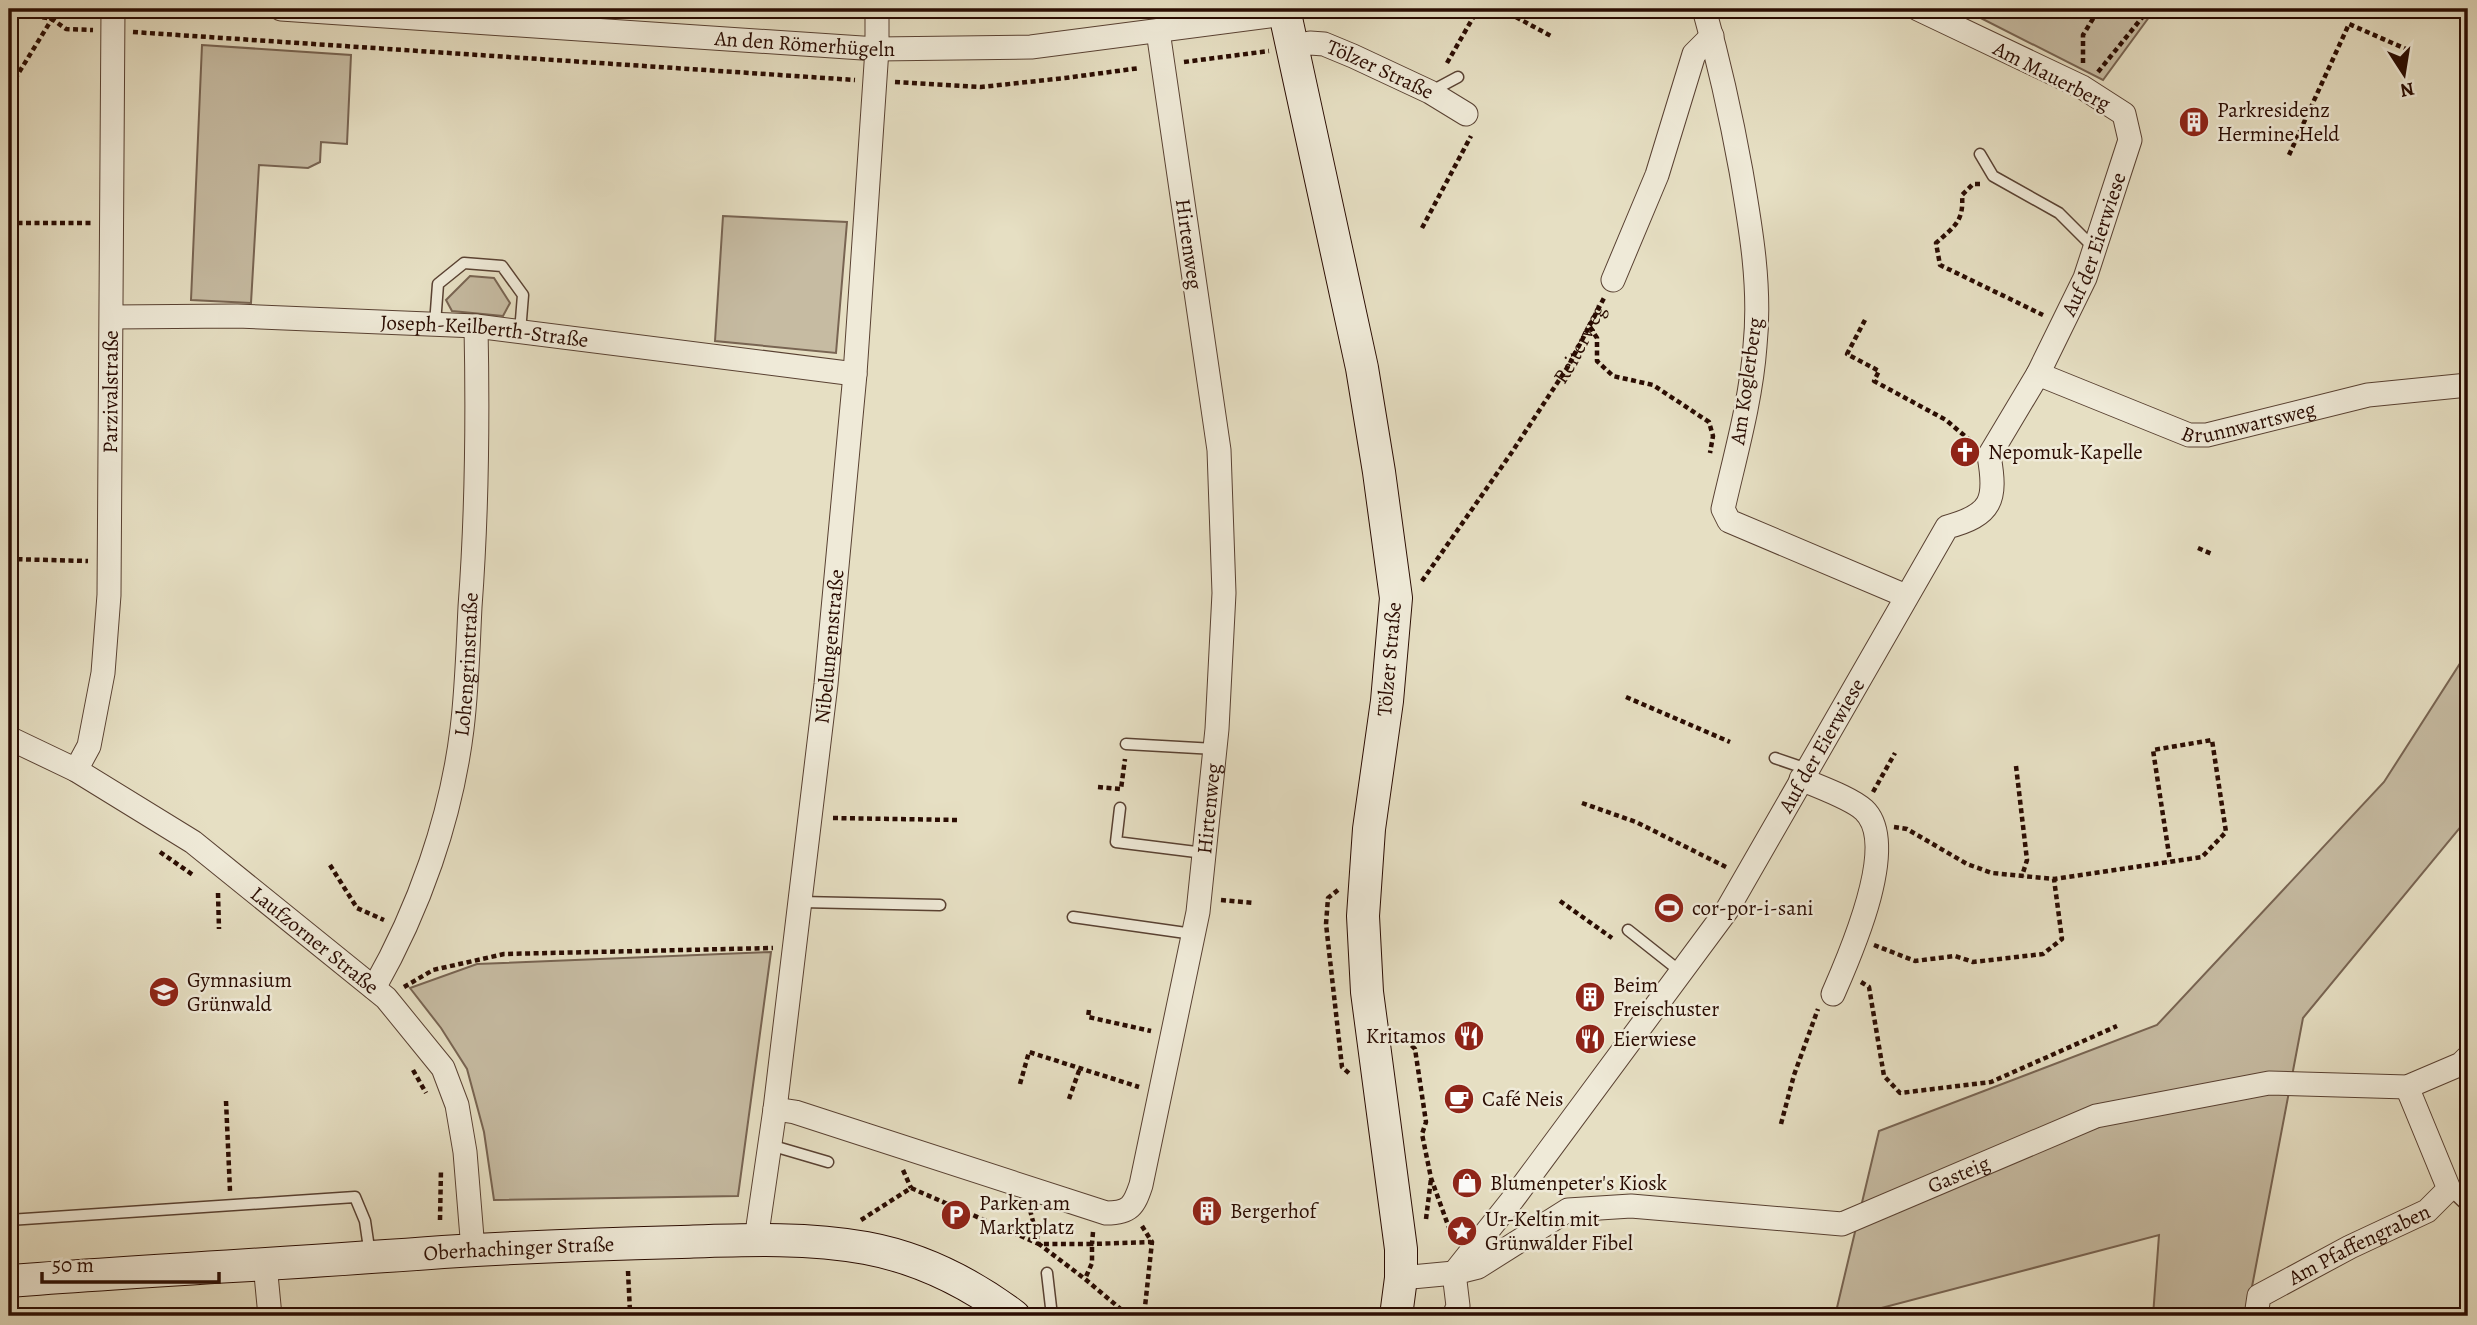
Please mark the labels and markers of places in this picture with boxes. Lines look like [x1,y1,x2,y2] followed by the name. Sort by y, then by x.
[2217,96,2340,148] place label: Parkresidenz Hermine Held
[2177,105,2211,139] building icon: Parkresidenz Hermine Held
[1948,435,1982,469] church icon: Nepomuk-Kapelle
[1988,438,2143,466] place label: Nepomuk-Kapelle
[1652,891,1686,925] sports icon: cor-por-i-sani
[1692,894,1813,922] place label: cor-por-i-sani
[187,966,292,1018] place label: Gymnasium Grünwald
[1613,971,1719,1023] place label: Beim Freischuster
[147,975,181,1009] school or university icon: Gymnasium Grünwald
[1573,980,1607,1014] building icon: Beim Freischuster
[1452,1019,1486,1053] restaurant icon: Kritamos
[1366,1022,1446,1050] place label: Kritamos
[1573,1022,1607,1056] restaurant icon: Eierwiese
[1613,1025,1696,1053] place label: Eierwiese
[1442,1082,1476,1116] cafe icon: Café Neis
[1482,1085,1564,1113] place label: Café Neis
[1450,1166,1484,1200] shop icon: Blumenpeter's Kiosk
[1490,1169,1668,1197] place label: Blumenpeter's Kiosk
[979,1189,1074,1241] place label: Parken am Marktplatz
[1190,1194,1224,1228] building icon: Bergerhof
[1230,1197,1319,1225] place label: Bergerhof
[939,1198,973,1232] parking icon: Parken am Marktplatz
[1485,1205,1633,1257] place label: Ur-Keltin mit Grünwalder Fibel
[1445,1214,1479,1248] place icon: Ur-Keltin mit Grünwalder Fibel

